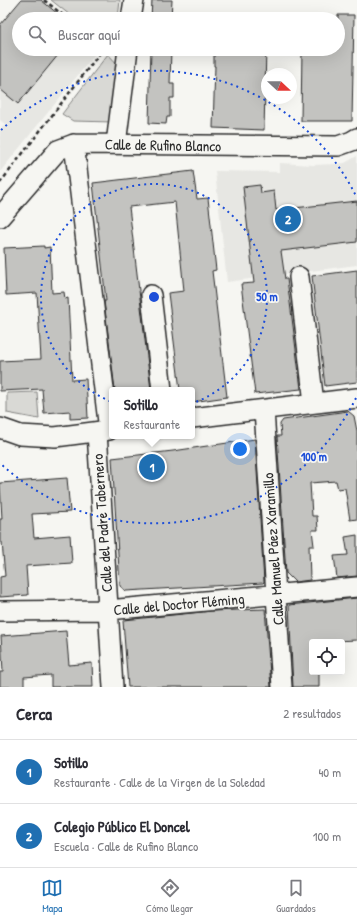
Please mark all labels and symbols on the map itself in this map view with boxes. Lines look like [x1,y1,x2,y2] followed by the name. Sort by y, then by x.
[261,68,297,104] north arrow
[105,133,221,157] street label: Calle de Rufino Blanco
[275,204,301,234] pin: 2
[256,288,278,305] text: 50 m
[147,290,161,304] centre of rings
[230,439,250,459] your location
[301,448,327,465] text: 100 m
[139,452,165,482] pin: 1
[87,453,117,593] street label: Calle del Padre Tabernero
[257,472,289,626] street label: Calle Manuel Páez Xaramillo
[113,588,246,620] street label: Calle del Doctor Fléming

